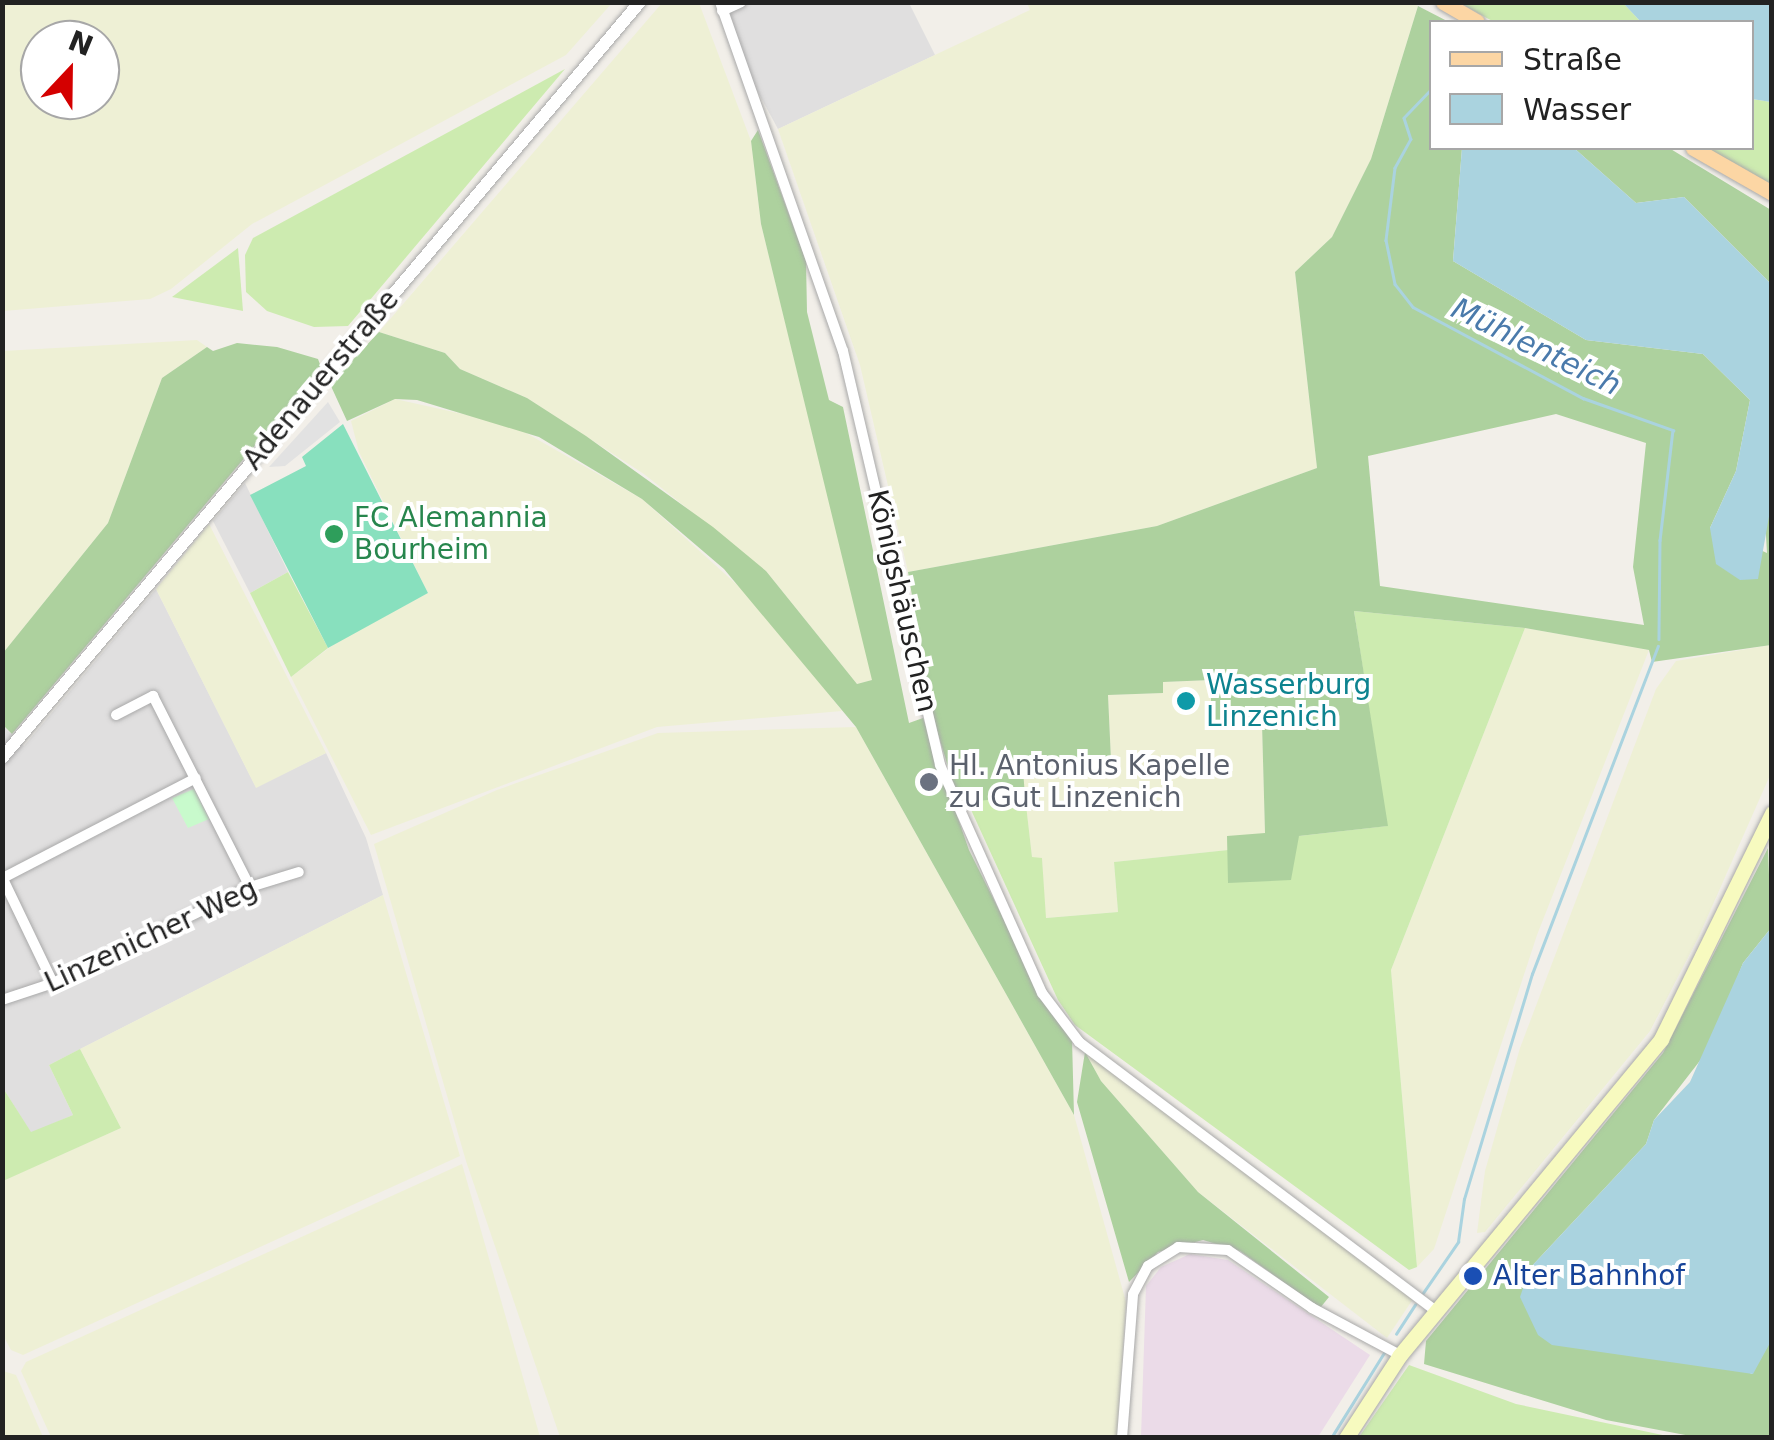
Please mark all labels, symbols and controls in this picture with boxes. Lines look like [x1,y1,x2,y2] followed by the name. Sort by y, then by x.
[20,20,120,120] north arrow
[1429,20,1754,150] legend
[64,24,98,63] text: N
[1523,42,1622,77] text: Straße
[1523,92,1631,127] text: Wasser
[236,283,406,477] street label: Adenauerstraße
[1446,291,1626,403] water label: Mühlenteich
[860,486,944,716] street label: Königshäuschen
[354,501,548,567] place label: FC Alemannia Bourheim
[323,523,345,545] marker: FC Alemannia Bourheim
[1206,668,1371,734] place label: Wasserburg Linzenich
[1175,690,1197,712] marker: Wasserburg Linzenich
[949,749,1230,815] place label: Hl. Antonius Kapelle zu Gut Linzenich
[918,771,940,793] marker: Hl. Antonius Kapelle zu Gut Linzenich
[39,872,263,1000] street label: Linzenicher Weg
[1493,1259,1685,1293] place label: Alter Bahnhof
[1462,1265,1484,1287] marker: Alter Bahnhof

